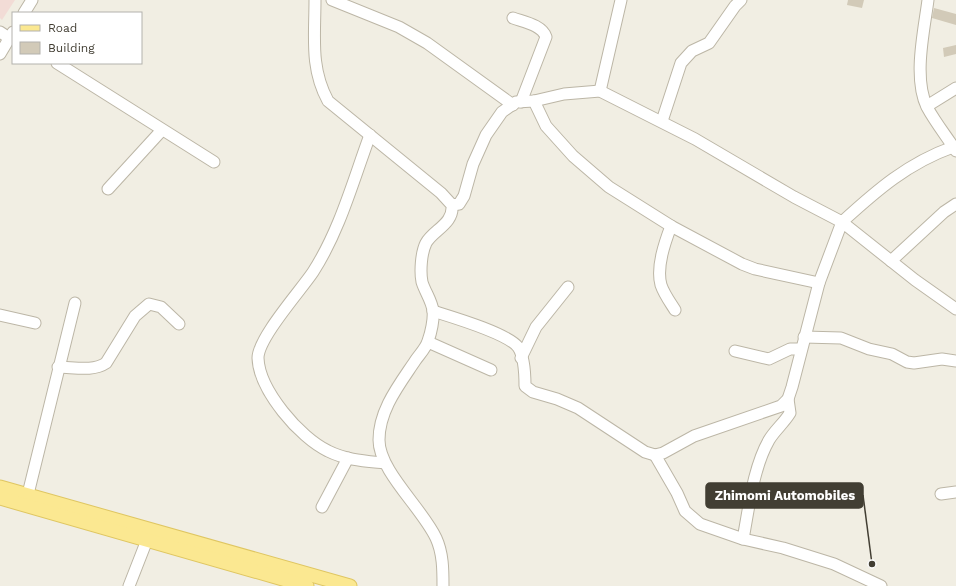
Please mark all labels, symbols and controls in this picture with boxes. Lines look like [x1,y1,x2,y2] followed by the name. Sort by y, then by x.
[12,12,142,64] legend
[48,21,77,35] text: Road
[48,41,95,55] text: Building
[706,483,863,508] callout: Zhimomi Automobiles
[715,488,855,503] text: Zhimomi Automobiles

